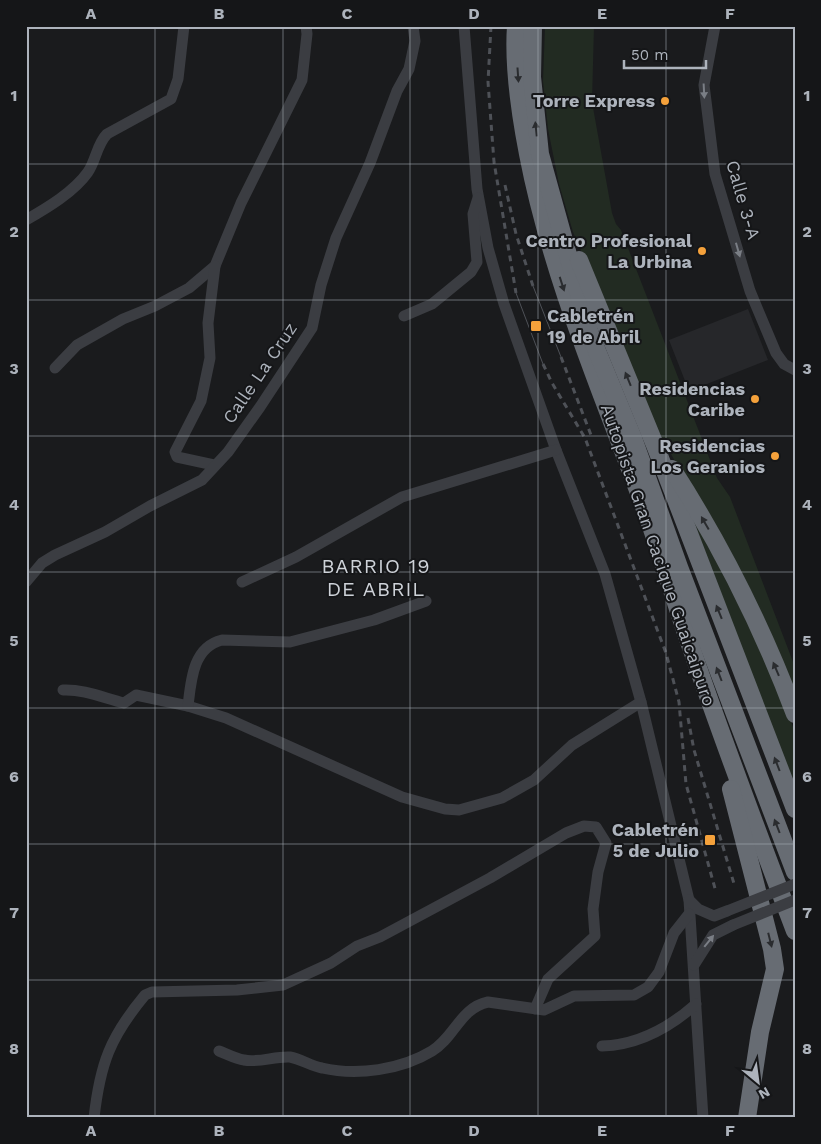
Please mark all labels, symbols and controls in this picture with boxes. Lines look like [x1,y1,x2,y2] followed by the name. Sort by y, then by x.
[86,4,97,23] text: A
[214,4,225,23] text: B
[342,4,353,23] text: C
[468,4,480,23] text: D
[597,4,607,23] text: E
[725,4,735,23] text: F
[624,38,706,70] scale bar
[631,46,668,64] text: 50 m
[514,67,522,83] one-way arrow
[701,84,709,100] one-way arrow
[11,86,17,105] text: 1
[804,86,810,105] text: 1
[533,90,655,111] place label: Torre Express
[659,95,671,107] marker: Torre Express
[532,120,540,136] one-way arrow
[722,158,765,242] street label: Calle 3-A
[9,222,19,241] text: 2
[802,222,812,241] text: 2
[526,230,693,272] place label: Centro Profesional La Urbina
[735,242,743,257] one-way arrow
[696,245,708,257] marker: Centro Profesional La Urbina
[559,277,566,292] one-way arrow
[547,305,640,347] place label: Cabletrén 19 de Abril
[218,318,301,427] street label: Calle La Cruz
[529,319,543,333] marker: Cabletrén 19 de Abril
[9,359,19,378] text: 3
[802,359,812,378] text: 3
[624,371,632,386] one-way arrow
[639,378,745,420] place label: Residencias Caribe
[749,393,761,405] marker: Residencias Caribe
[597,401,720,709] street label: Autopista Gran Cacique Guaicaipuro
[650,435,765,477] place label: Residencias Los Geranios
[769,450,781,462] marker: Residencias Los Geranios
[9,495,19,514] text: 4
[802,495,812,514] text: 4
[700,517,709,530] one-way arrow
[321,554,431,601] district label: BARRIO 19 DE ABRIL
[715,604,723,619] one-way arrow
[9,631,19,650] text: 5
[802,631,812,650] text: 5
[772,662,780,676] one-way arrow
[715,667,722,682] one-way arrow
[773,756,781,771] one-way arrow
[9,767,19,786] text: 6
[802,767,812,786] text: 6
[773,818,781,833] one-way arrow
[612,819,699,861] place label: Cabletrén 5 de Julio
[703,833,717,847] marker: Cabletrén 5 de Julio
[9,903,19,922] text: 7
[802,903,812,922] text: 7
[766,932,774,947] one-way arrow
[704,934,714,947] one-way arrow
[9,1039,19,1058] text: 8
[802,1039,812,1058] text: 8
[734,1056,784,1106] north arrow
[756,1084,773,1103] text: N
[86,1121,97,1140] text: A
[214,1121,225,1140] text: B
[342,1121,353,1140] text: C
[468,1121,480,1140] text: D
[597,1121,607,1140] text: E
[725,1121,735,1140] text: F

